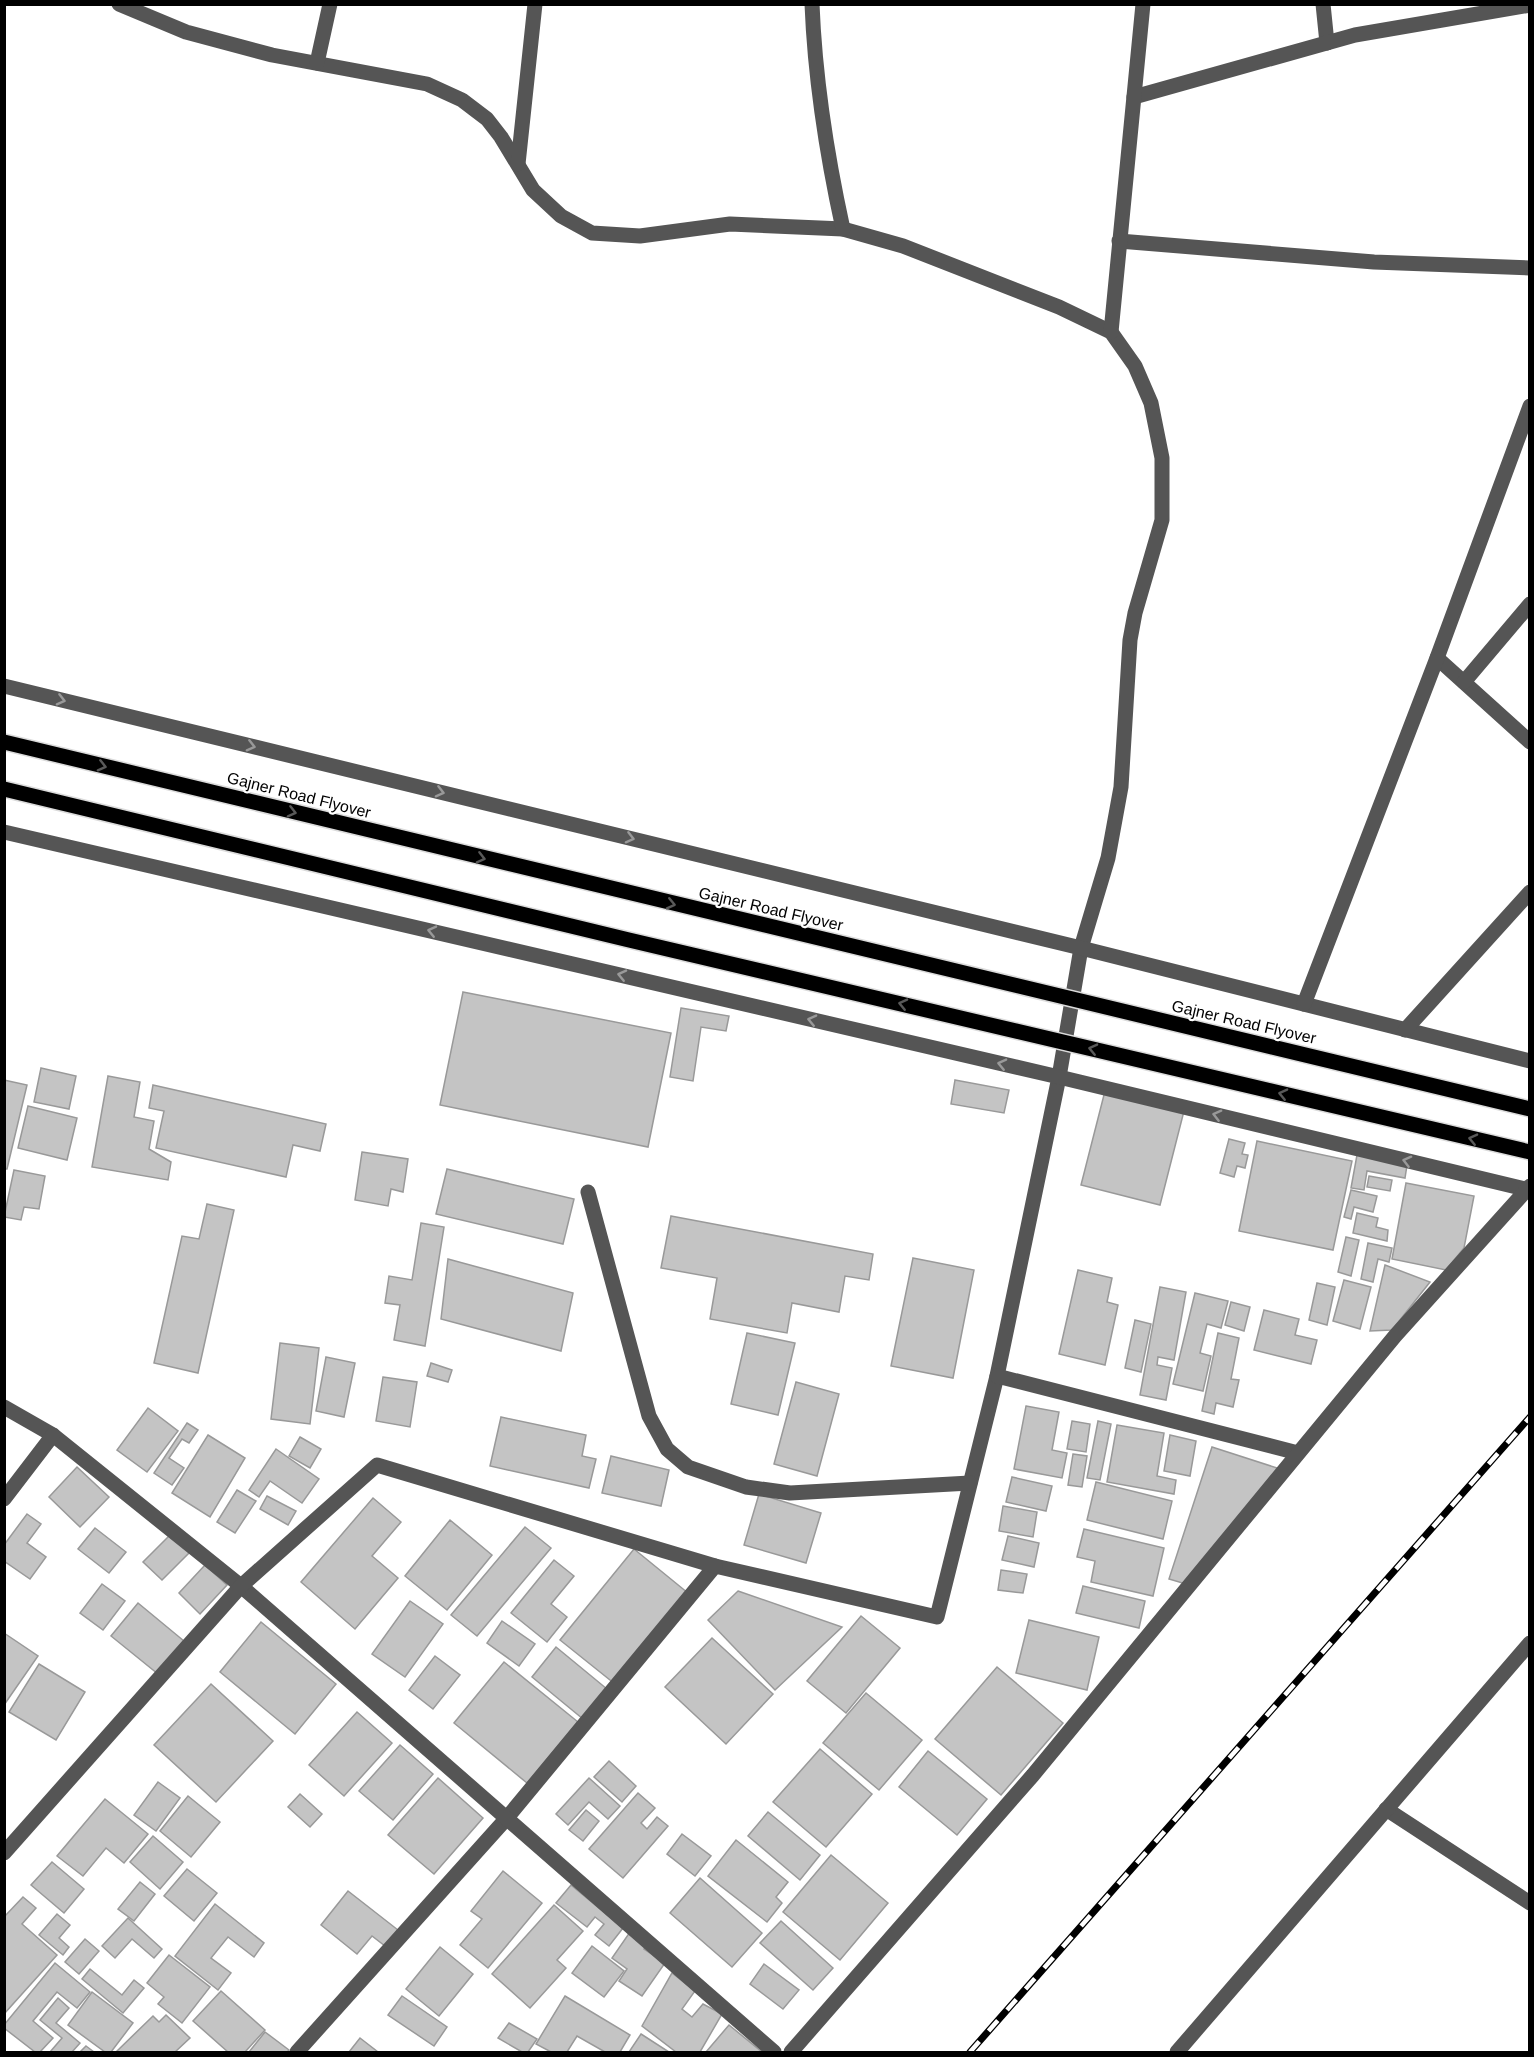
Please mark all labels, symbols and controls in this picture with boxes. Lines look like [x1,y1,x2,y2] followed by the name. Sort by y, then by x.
[56,692,66,705] one-way arrow
[246,739,256,752] one-way arrow
[97,759,107,772] one-way arrow
[225,769,373,821] street label: Gajner Road Flyover
[435,785,445,798] one-way arrow
[287,804,297,817] one-way arrow
[624,831,634,844] one-way arrow
[476,850,486,863] one-way arrow
[697,884,845,934] street label: Gajner Road Flyover
[666,896,676,909] one-way arrow
[427,926,437,939] one-way arrow
[617,970,627,983] one-way arrow
[1170,997,1318,1047] street label: Gajner Road Flyover
[898,999,908,1012] one-way arrow
[807,1014,817,1027] one-way arrow
[1088,1044,1098,1057] one-way arrow
[997,1058,1007,1071] one-way arrow
[1278,1088,1288,1101] one-way arrow
[1213,1110,1223,1123] one-way arrow
[1468,1133,1478,1146] one-way arrow
[1402,1155,1412,1168] one-way arrow

